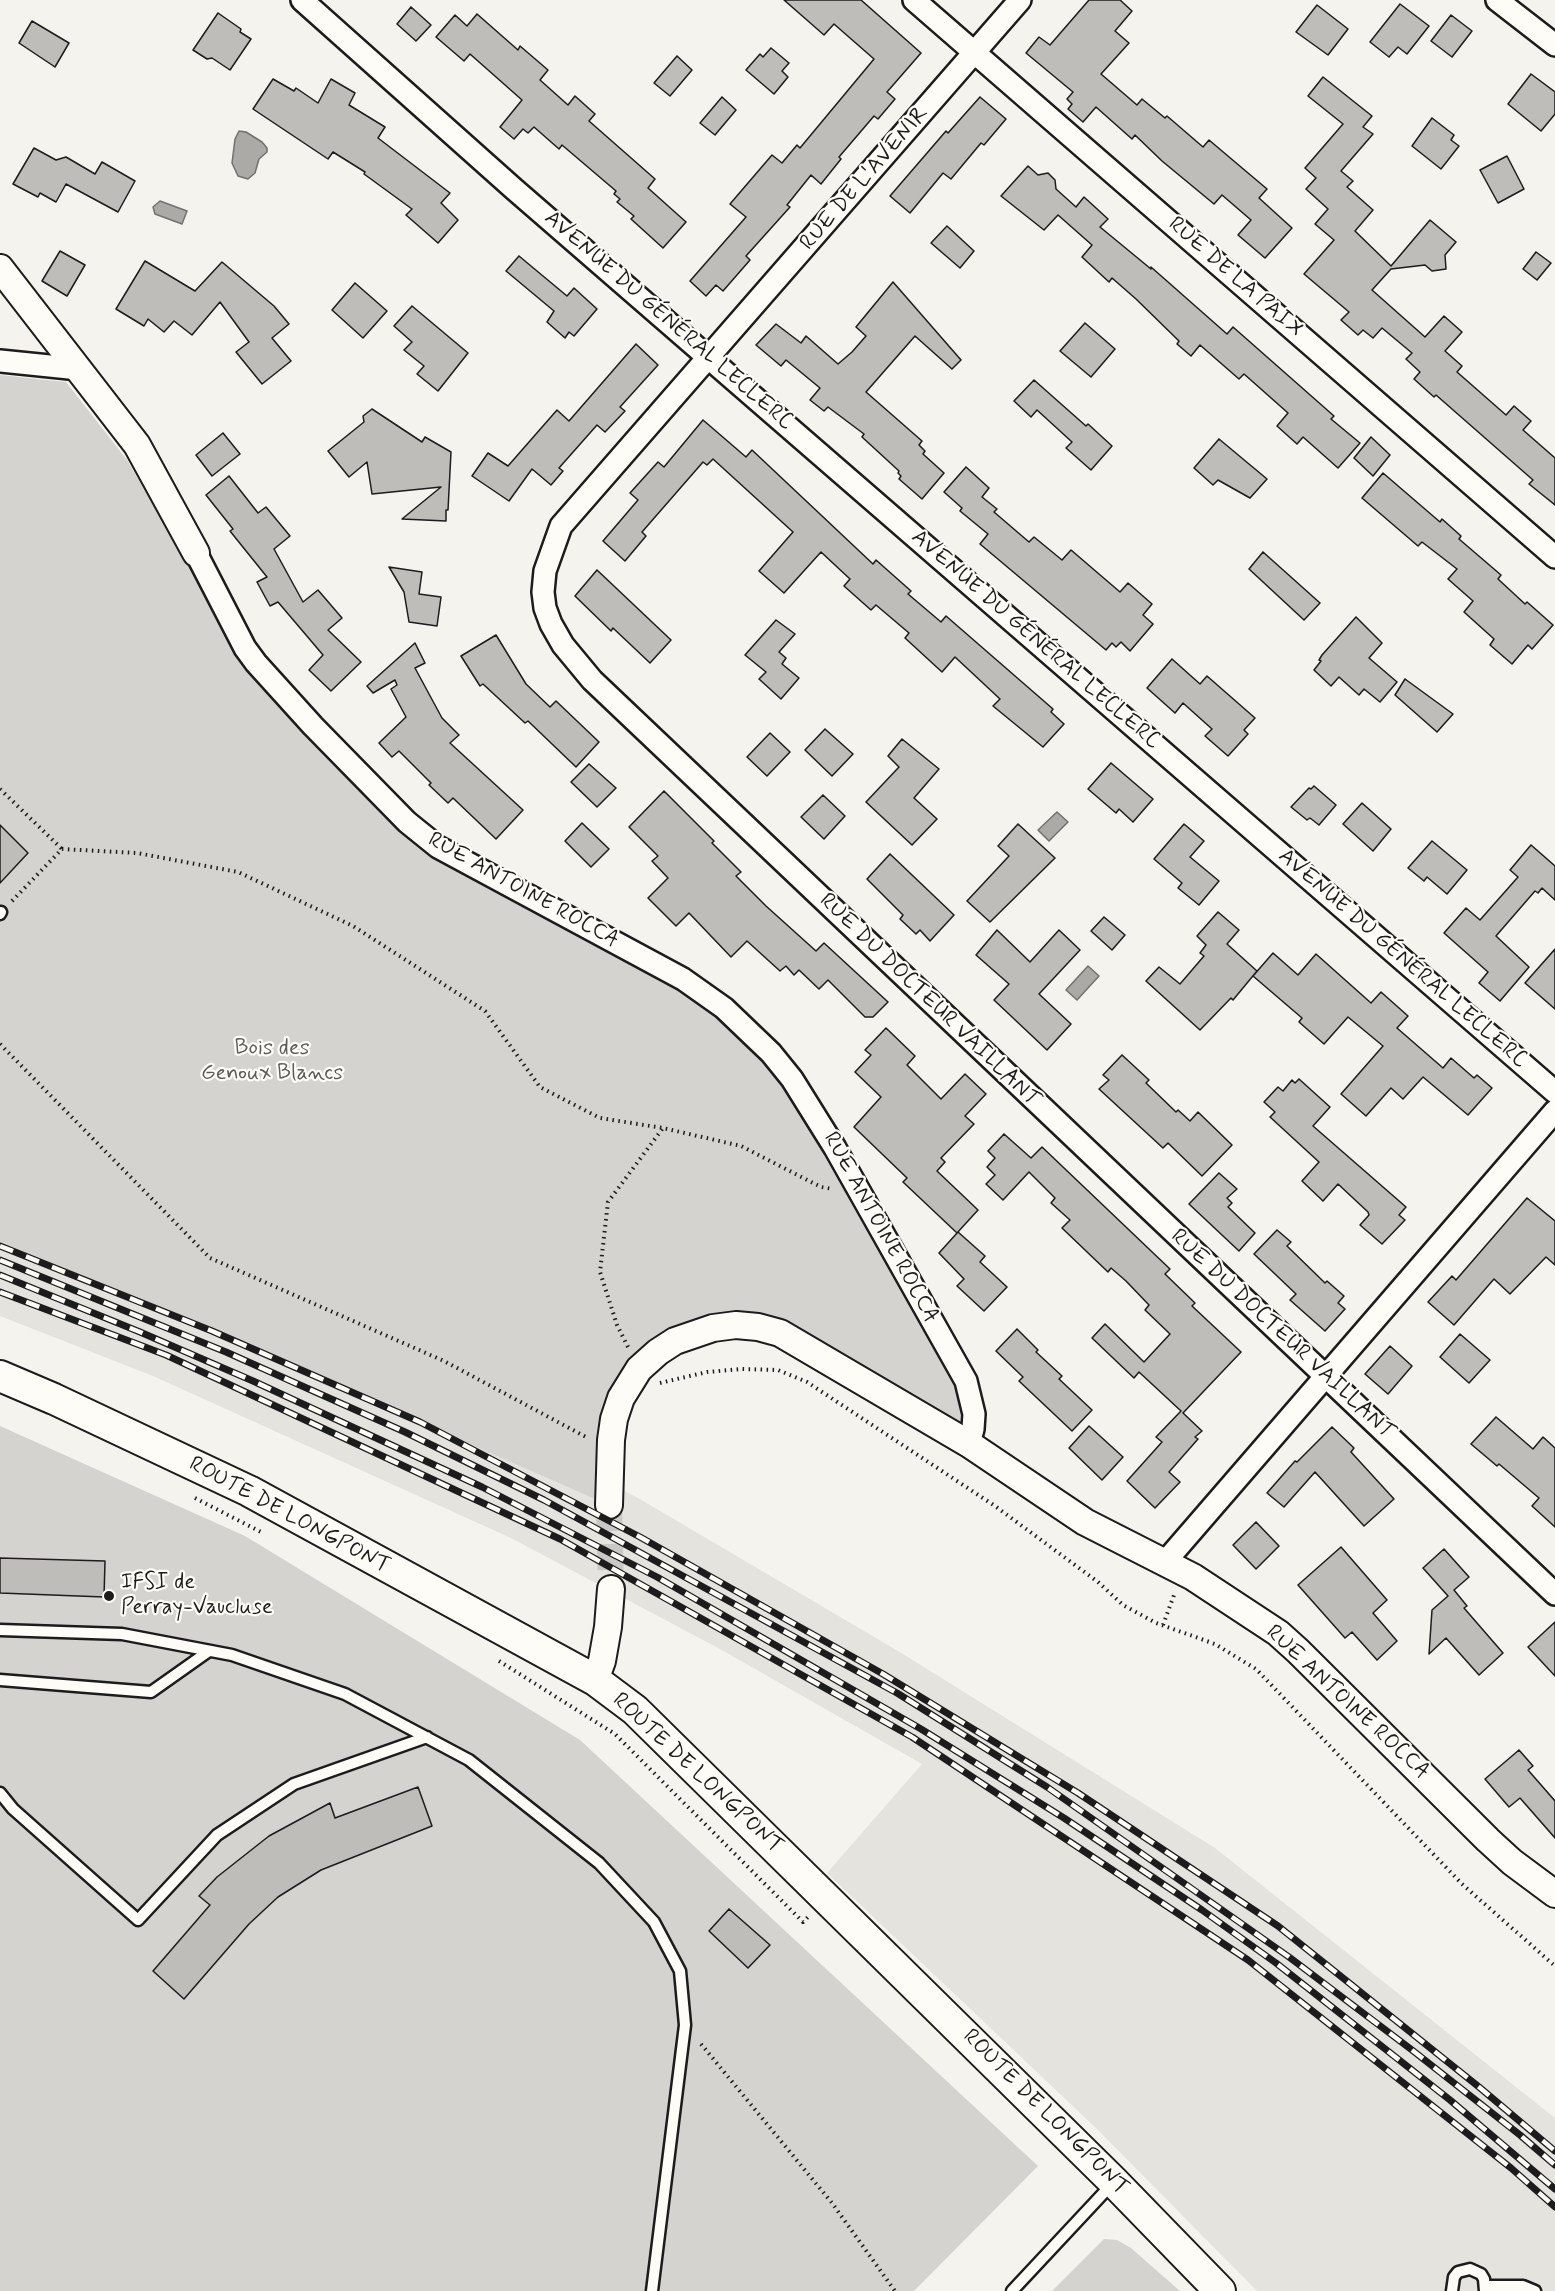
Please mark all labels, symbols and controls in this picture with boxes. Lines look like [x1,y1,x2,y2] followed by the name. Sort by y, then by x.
[795,102,935,256] street label: RUE DE L'AVENIR
[538,206,798,436] street label: AVENUE DU GÉNÉRAL LECLERC
[1162,212,1308,344] street label: RUE DE LA PAIX
[905,525,1165,755] street label: AVENUE DU GÉNÉRAL LECLERC
[423,828,623,954] street label: RUE ANTOINE ROCCA
[1272,844,1532,1074] street label: AVENUE DU GÉNÉRAL LECLERC
[813,888,1045,1114] street label: RUE DU DOCTEUR VAILLANT
[201,1036,343,1088] park label: Bois des Genoux Blancs
[817,1128,943,1328] street label: RUE ANTOINE ROCCA
[1164,1224,1400,1446] street label: RUE DU DOCTEUR VAILLANT
[184,1452,394,1580] street label: ROUTE DE LONGPONT
[121,1570,272,1622] place label: IFSI de Perray-Vaucluse
[102,1589,116,1603] marker: IFSI de Perray-Vaucluse
[1260,1620,1434,1786] street label: RUE ANTOINE ROCCA
[606,1688,788,1860] street label: ROUTE DE LONGPONT
[956,2024,1134,2202] street label: ROUTE DE LONGPONT

